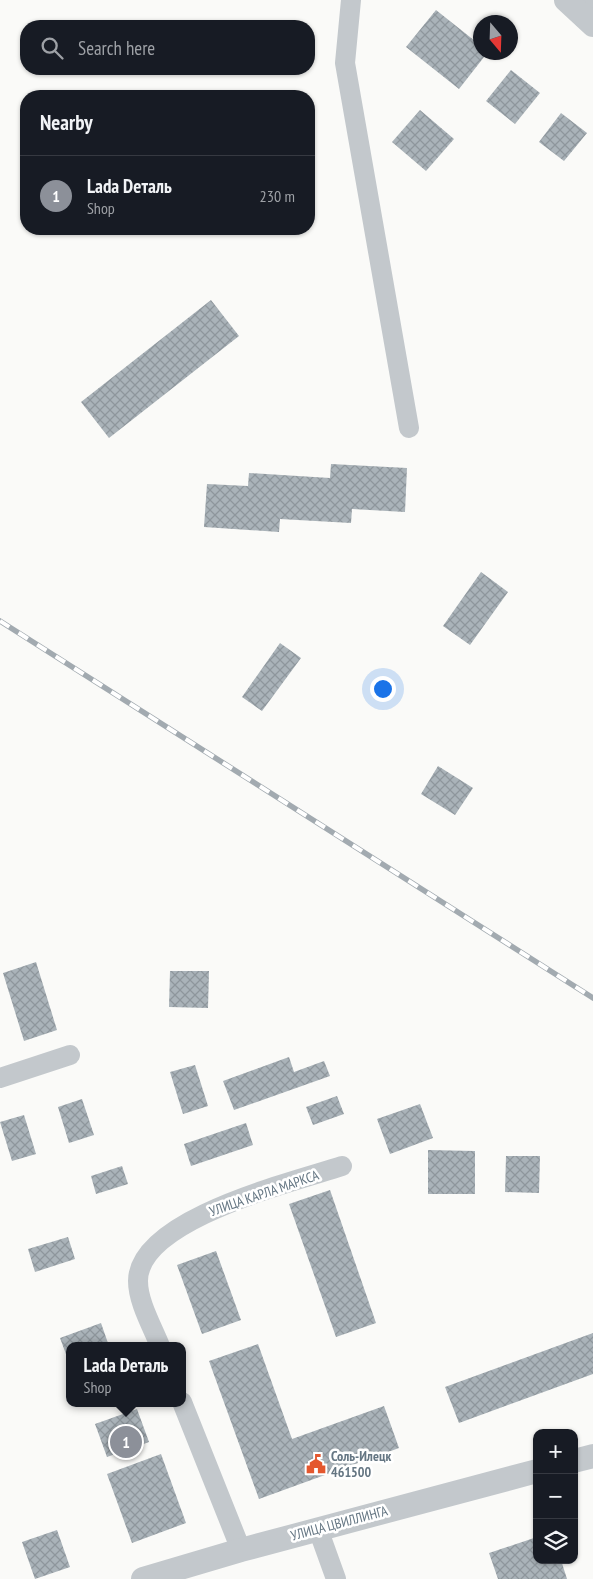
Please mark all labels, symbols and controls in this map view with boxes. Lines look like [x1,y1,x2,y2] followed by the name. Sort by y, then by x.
[473,15,518,60] north arrow
[20,20,315,75] search box
[38,34,66,62] icon: search
[78,36,155,60] text: Search here
[40,109,93,136] text: Nearby
[87,174,172,198] text: Lada Dеталь
[52,186,60,206] text: 1
[260,186,295,206] text: 230 m
[87,198,115,218] text: Shop
[370,676,396,702] your location
[207,1166,322,1220] street label: УЛИЦА КАРЛА МАРКСА
[66,1342,186,1407] popup
[84,1353,168,1377] text: Lada Dеталь
[84,1377,111,1397] text: Shop
[110,1423,142,1461] pin: 1
[533,1429,578,1564] map controls
[533,1429,578,1474] button: +
[331,1447,391,1481] place label: Соль-Илецк 461500
[305,1453,327,1475] public building icon: Соль-Илецк 461500
[533,1474,578,1519] button: −
[289,1501,390,1545] street label: УЛИЦА ЦВИЛЛИНГА
[533,1519,578,1564] button: layers

